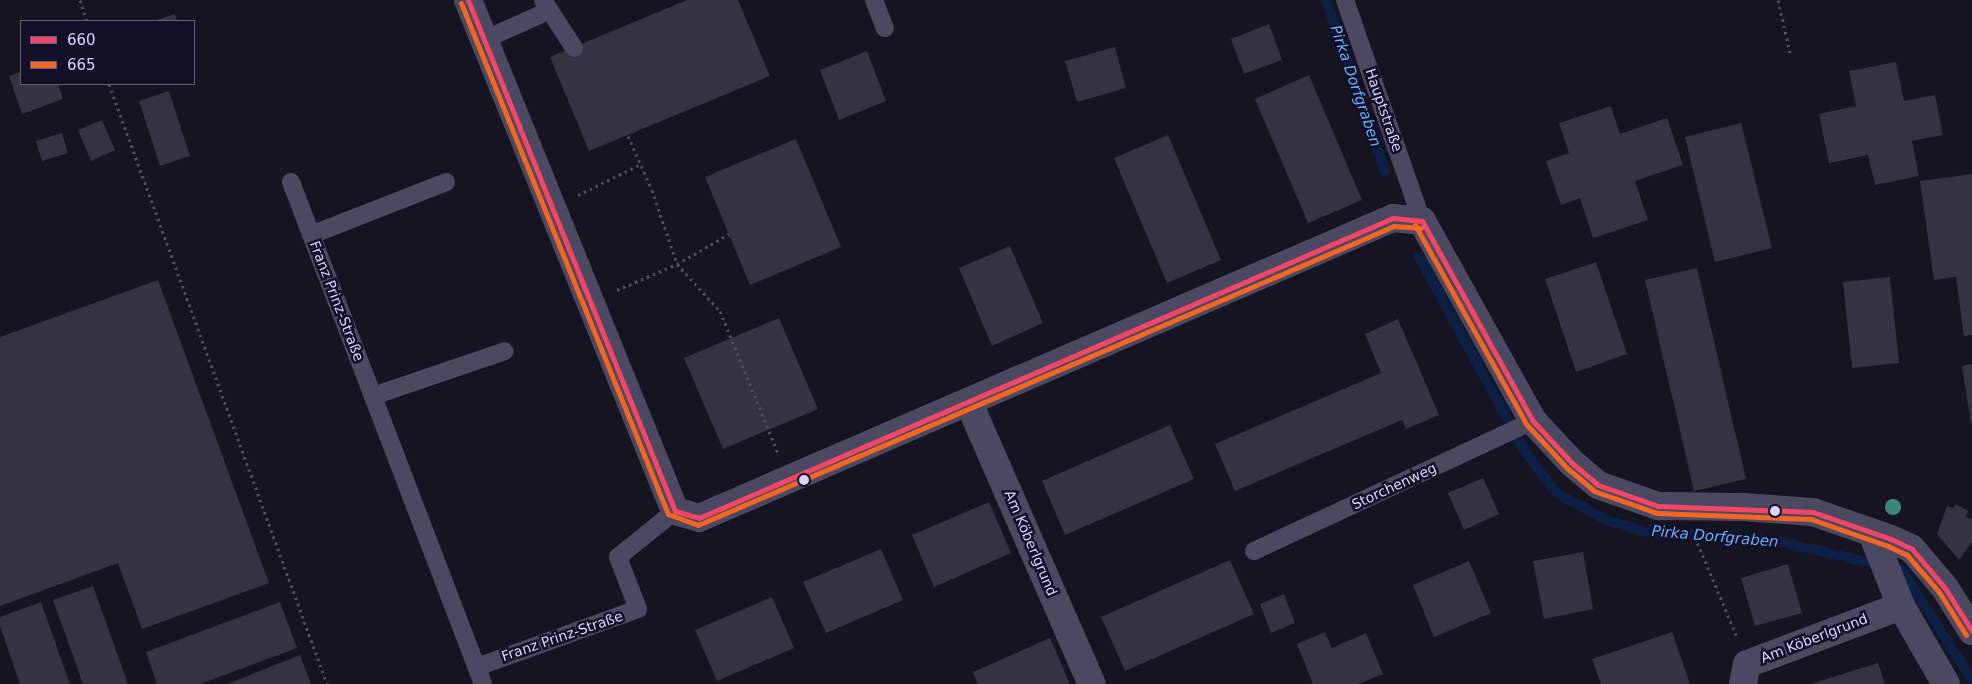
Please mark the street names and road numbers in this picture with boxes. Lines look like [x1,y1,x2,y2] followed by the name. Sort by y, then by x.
[1362,66,1406,154] street label: Hauptstraße
[306,239,368,363] street label: Franz Prinz-Straße
[1349,459,1439,513] street label: Storchenweg
[1001,488,1061,598] street label: Am Köberlgrund
[499,607,625,665] street label: Franz Prinz-Straße
[1758,610,1870,666] street label: Am Köberlgrund

